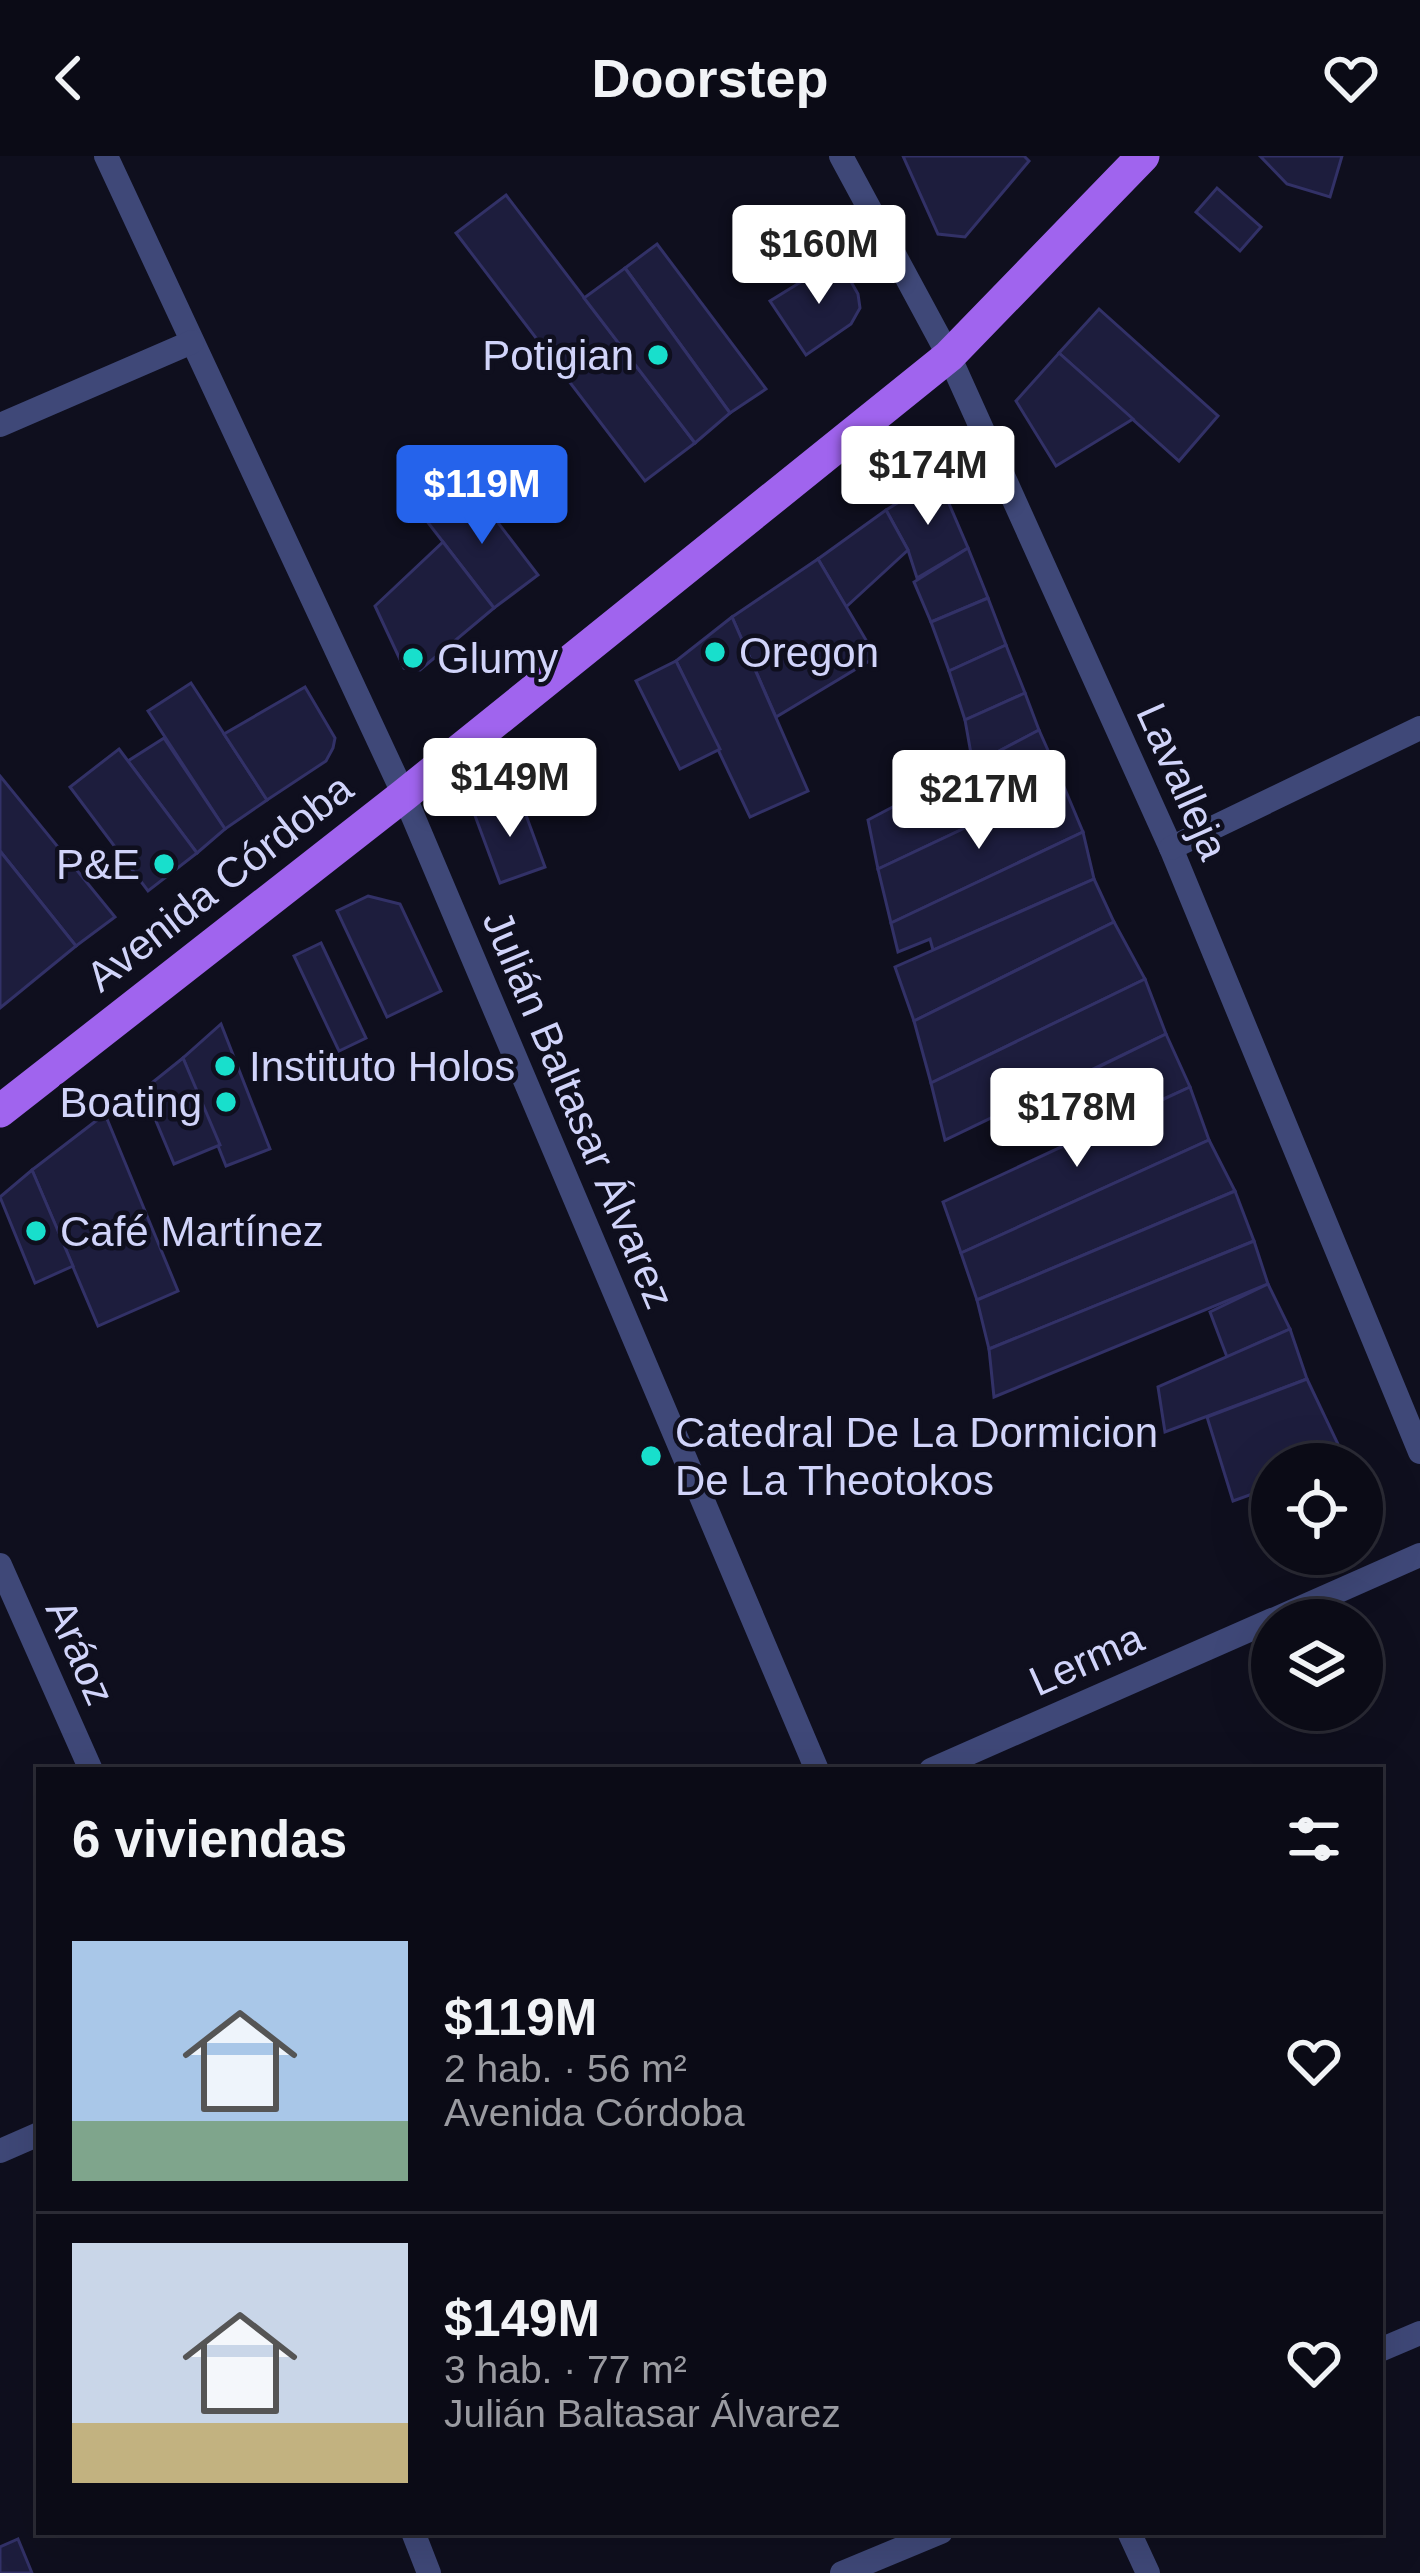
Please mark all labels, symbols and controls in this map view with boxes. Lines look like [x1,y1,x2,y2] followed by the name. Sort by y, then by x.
[36,45,102,111] icon: back
[1318,45,1384,111] icon: heart
[591,48,829,108] text: Doorstep
[735,205,903,307] pin: $160M
[759,222,879,265] text: $160M
[482,332,634,379] place label: Potigian
[645,342,671,368] marker: Potigian
[844,426,1012,528] pin: $174M
[868,443,988,486] text: $174M
[398,445,566,547] pin: $119M
[423,462,541,505] text: $119M
[739,629,879,676] place label: Oregon
[437,635,558,682] place label: Glumy
[702,639,728,665] marker: Oregon
[400,645,426,671] marker: Glumy
[1127,696,1238,867] street label: Lavalleja
[426,738,594,840] pin: $149M
[895,750,1063,852] pin: $217M
[450,755,570,798] text: $149M
[77,764,362,1001] street label: Avenida Córdoba
[919,767,1039,810] text: $217M
[56,841,140,888] place label: P&E
[151,851,177,877] marker: P&E
[473,903,684,1315] street label: Julián Baltasar Álvarez
[249,1043,515,1090] place label: Instituto Holos
[212,1053,238,1079] marker: Instituto Holos
[993,1068,1161,1170] pin: $178M
[60,1079,202,1126] place label: Boating
[1017,1085,1137,1128] text: $178M
[213,1089,239,1115] marker: Boating
[60,1208,324,1255] place label: Café Martínez
[23,1218,49,1244] marker: Café Martínez
[675,1409,1158,1504] place label: Catedral De La Dormicion De La Theotokos
[638,1443,664,1469] marker: Catedral De La Dormicion De La Theotokos
[1251,1443,1383,1731] map controls
[1251,1443,1383,1575] button: locate
[37,1593,124,1712] street label: Aráoz
[1251,1599,1383,1731] button: layers
[1022,1614,1151,1705] street label: Lerma
[1281,1806,1347,1872] icon: filters
[72,1811,347,1868] text: 6 viviendas
[168,1989,312,2133] icon: home
[444,1989,597,2046] text: $119M
[1281,2028,1347,2094] icon: heart
[444,2047,687,2090] text: 2 hab. · 56 m²
[444,2091,745,2134] text: Avenida Córdoba
[444,2290,600,2347] text: $149M
[168,2291,312,2435] icon: home
[1281,2330,1347,2396] icon: heart
[444,2348,687,2391] text: 3 hab. · 77 m²
[444,2392,841,2435] text: Julián Baltasar Álvarez

